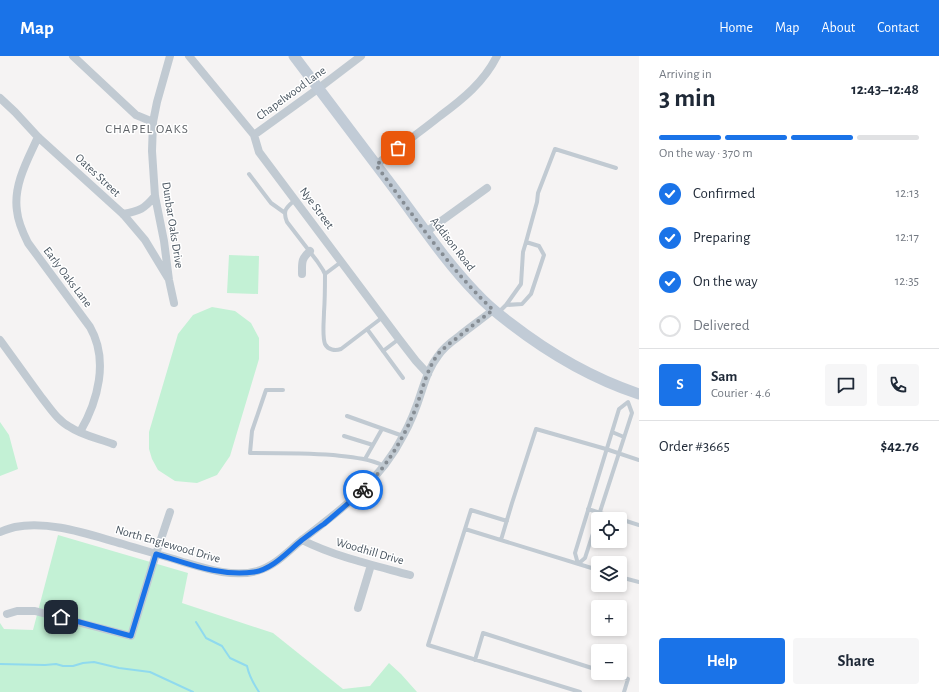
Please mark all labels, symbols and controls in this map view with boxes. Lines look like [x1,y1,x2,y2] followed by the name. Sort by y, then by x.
[20,19,54,38] text: Map
[719,21,753,35] text: Home
[775,21,799,35] text: Map
[821,21,855,35] text: About
[877,21,919,35] text: Contact
[254,64,328,122] street label: Chapelwood Lane
[659,68,712,81] text: Arriving in
[851,82,919,97] text: 12:43–12:48
[659,85,716,111] text: 3 min
[105,123,189,136] district label: CHAPEL OAKS
[381,131,415,165] pin
[387,137,409,159] icon: bag
[659,147,753,160] text: On the way · 370 m
[73,151,123,199] street label: Oates Street
[160,181,186,269] street label: Dunbar Oaks Drive
[659,183,681,205] icon: check
[297,185,336,232] street label: Nye Street
[693,186,755,201] text: Confirmed
[896,187,919,200] text: 12:13
[428,215,478,273] street label: Addison Road
[659,227,681,249] icon: check
[693,230,750,245] text: Preparing
[896,231,919,244] text: 12:17
[41,245,94,310] street label: Early Oaks Lane
[659,271,681,293] icon: check
[693,274,758,289] text: On the way
[895,275,919,288] text: 12:35
[693,318,750,333] text: Delivered
[825,364,867,406] button: chat
[877,364,919,406] button: phone
[711,369,737,384] text: Sam
[676,377,684,392] text: S
[711,387,771,400] text: Courier · 4.6
[659,439,730,454] text: Order #3665
[880,439,919,454] text: $42.76
[343,470,383,510] courier
[352,479,374,501] icon: bike
[591,512,627,680] map controls
[591,512,627,548] button: locate
[114,523,222,565] street label: North Englewood Drive
[335,536,405,566] street label: Woodhill Drive
[591,556,627,592] button: layers
[44,600,78,634] pin
[591,600,627,636] button: +
[50,606,72,628] icon: home
[659,638,785,684] button: Help
[793,638,919,684] button: Share
[591,644,627,680] button: −

